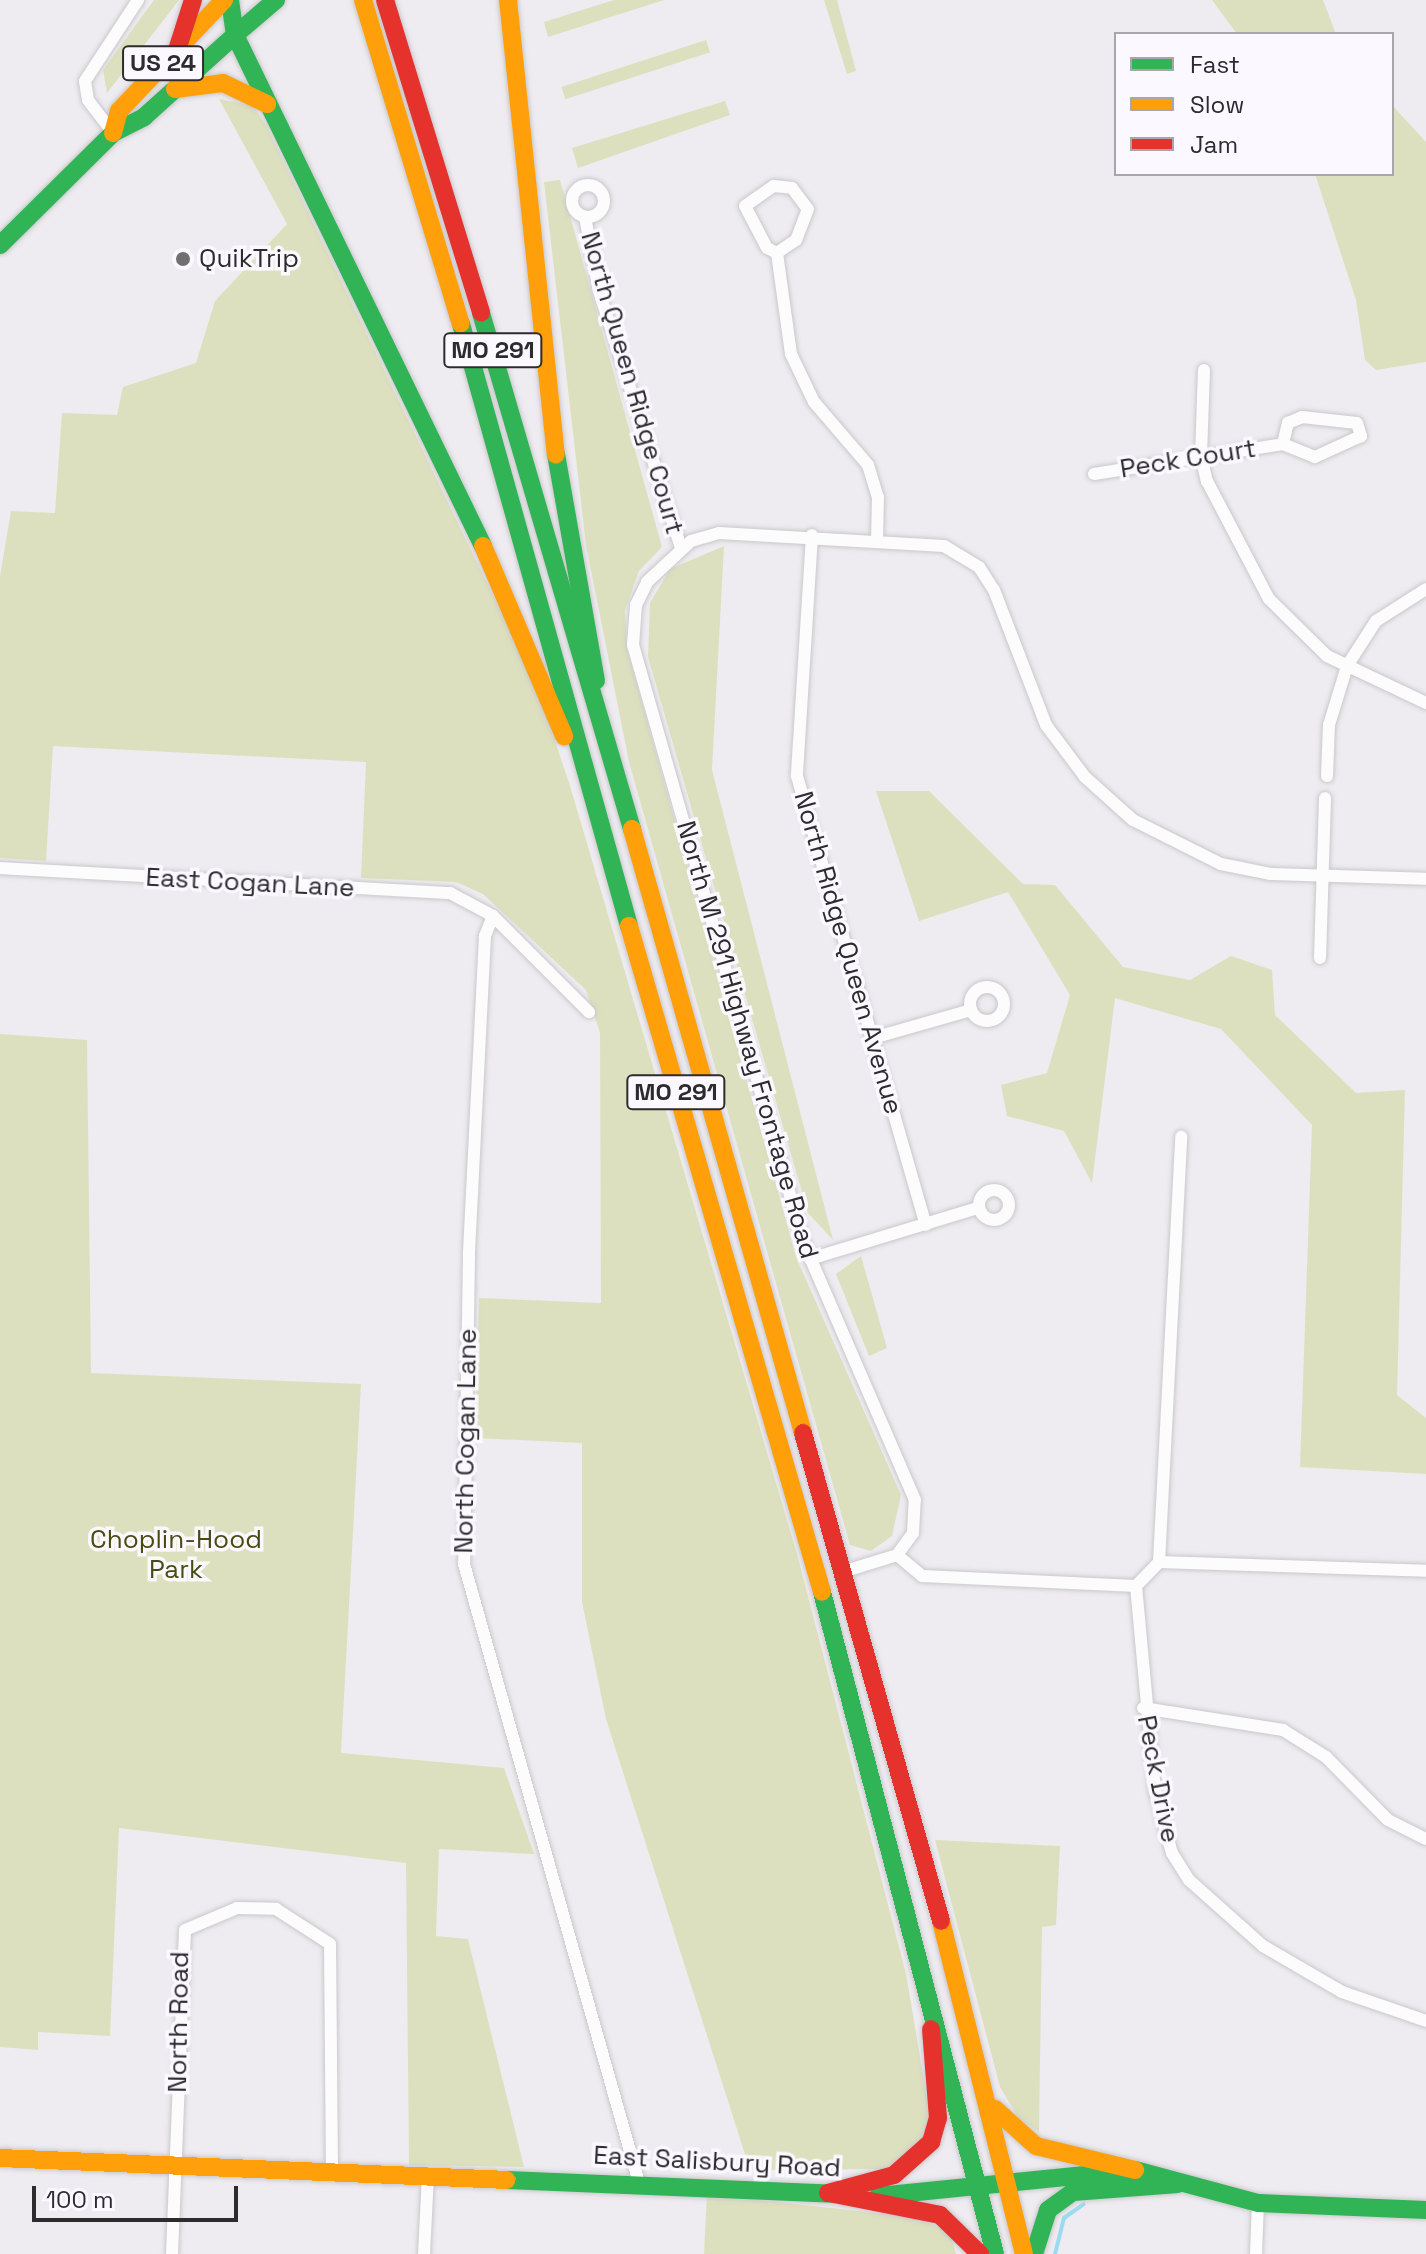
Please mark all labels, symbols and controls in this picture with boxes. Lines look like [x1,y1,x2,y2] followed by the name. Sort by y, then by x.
[1114,32,1394,176] legend
[121,43,205,83] road number: US 24
[1190,49,1240,80] text: Fast
[1190,89,1244,120] text: Slow
[1190,129,1238,160] text: Jam
[574,228,690,538] street label: North Queen Ridge Court
[199,243,299,275] place label: QuikTrip
[174,250,192,268] marker: QuikTrip
[443,330,543,370] road number: MO 291
[1118,433,1258,485] street label: Peck Court
[787,788,909,1118] street label: North Ridge Queen Avenue
[669,818,825,1262] street label: North M 291 Highway Frontage Road
[145,862,355,904] street label: East Cogan Lane
[626,1072,726,1112] road number: MO 291
[448,1328,484,1554] street label: North Cogan Lane
[90,1524,262,1586] park label: Choplin-Hood Park
[1130,1713,1186,1845] street label: Peck Drive
[162,1951,196,2093] street label: North Road
[592,2140,842,2184] street label: East Salisbury Road
[36,2170,242,2220] scale bar
[46,2184,114,2215] text: 100 m

